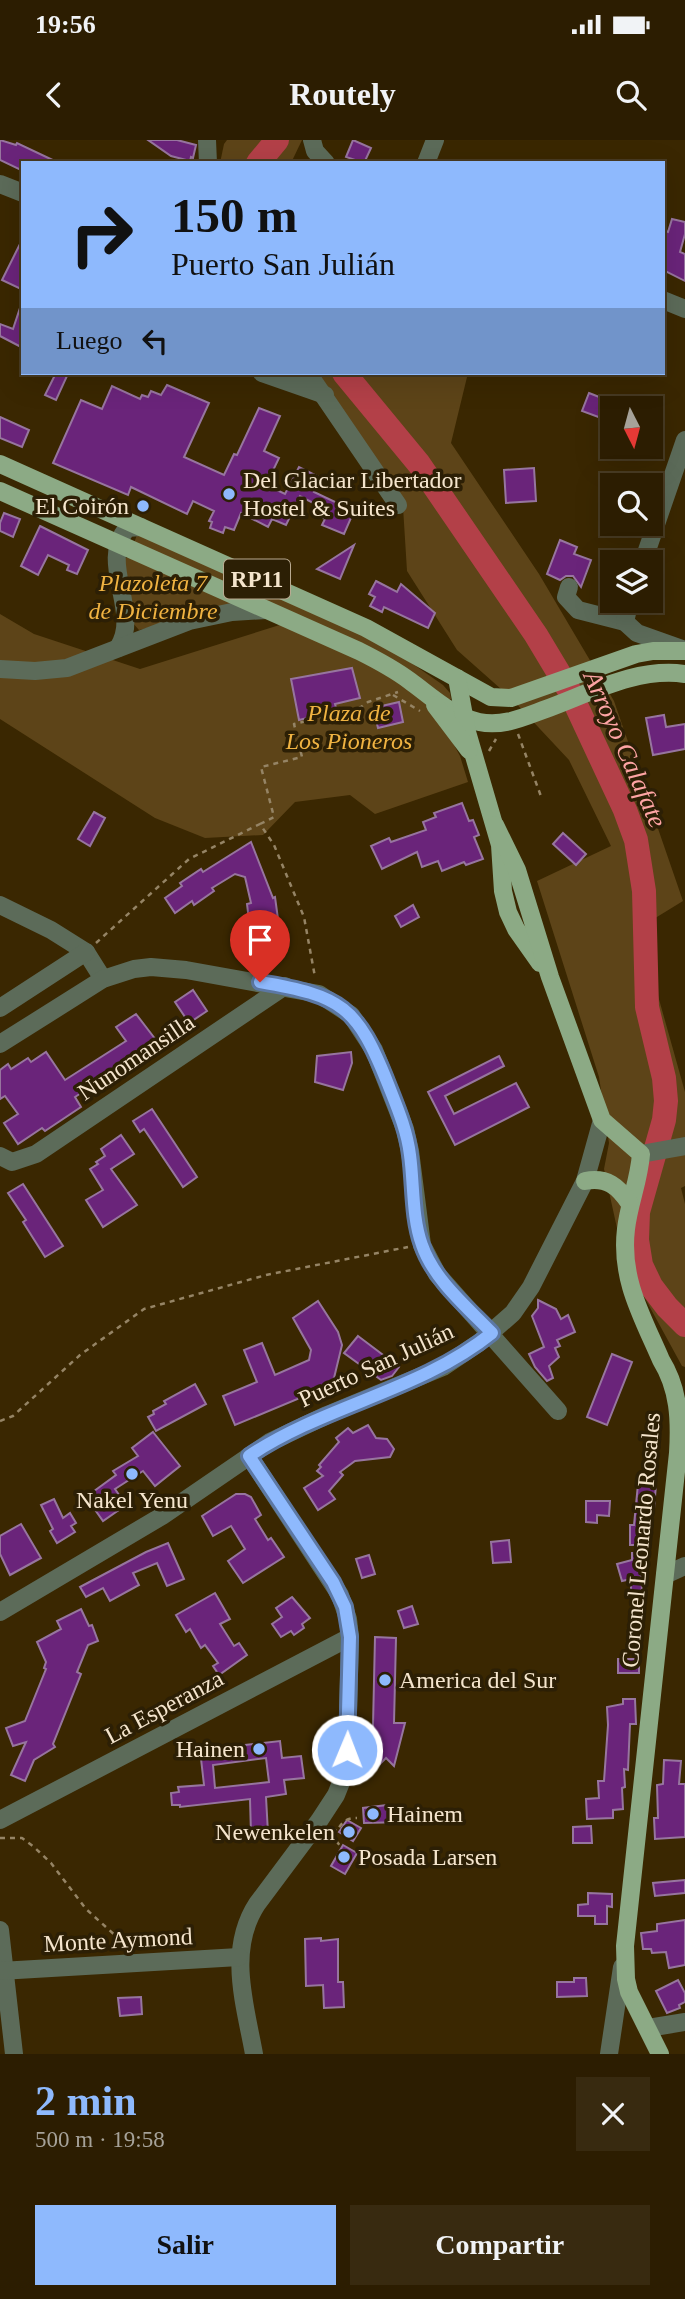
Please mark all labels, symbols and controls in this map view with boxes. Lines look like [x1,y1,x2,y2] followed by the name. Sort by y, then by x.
[35,10,96,39] text: 19:56
[35,76,73,114] icon: back
[289,76,396,112] text: Routely
[612,76,650,114] icon: search
[171,188,298,243] text: 150 m
[56,189,147,280] icon: right
[171,246,395,282] text: Puerto San Julián
[136,322,174,360] icon: left
[56,326,122,355] text: Luego
[600,396,663,458] north arrow
[600,396,663,613] map controls
[243,467,462,521] place label: Del Glaciar Libertador Hostel & Suites
[600,473,663,536] button: search
[221,486,237,502] marker: Del Glaciar Libertador Hostel & Suites
[35,493,129,519] place label: El Coirón
[135,498,151,514] marker: El Coirón
[600,550,663,613] button: layers
[224,560,290,598] road number: RP11
[88,570,218,624] park label: Plazoleta 7 de Diciembre
[577,664,673,832] water label: Arroyo Calafate
[285,700,412,754] park label: Plaza de Los Pioneros
[230,910,290,982] pin
[241,921,279,959] icon: arrive
[73,1008,199,1105] street label: Nunomansilla
[294,1318,458,1412] street label: Puerto San Julián
[617,1411,665,1669] street label: Coronel Leonardo Rosales
[124,1466,140,1482] marker: Nakel Yenu
[76,1487,188,1513] place label: Nakel Yenu
[101,1665,228,1749] street label: La Esperanza
[399,1667,556,1693] place label: America del Sur
[377,1672,393,1688] marker: America del Sur
[310,1713,384,1787] position arrow
[176,1736,245,1762] place label: Hainen
[251,1741,267,1757] marker: Hainen
[387,1801,463,1827] place label: Hainem
[365,1806,381,1822] marker: Hainem
[215,1819,335,1845] place label: Newenkelen
[341,1824,357,1840] marker: Newenkelen
[358,1844,497,1870] place label: Posada Larsen
[336,1849,352,1865] marker: Posada Larsen
[43,1923,193,1957] street label: Monte Aymond
[576,2077,650,2151] button: close
[35,2078,137,2124] text: 2 min
[35,2127,165,2152] text: 500 m · 19:58
[35,2205,336,2285] button: Salir
[350,2205,650,2285] button: Compartir

